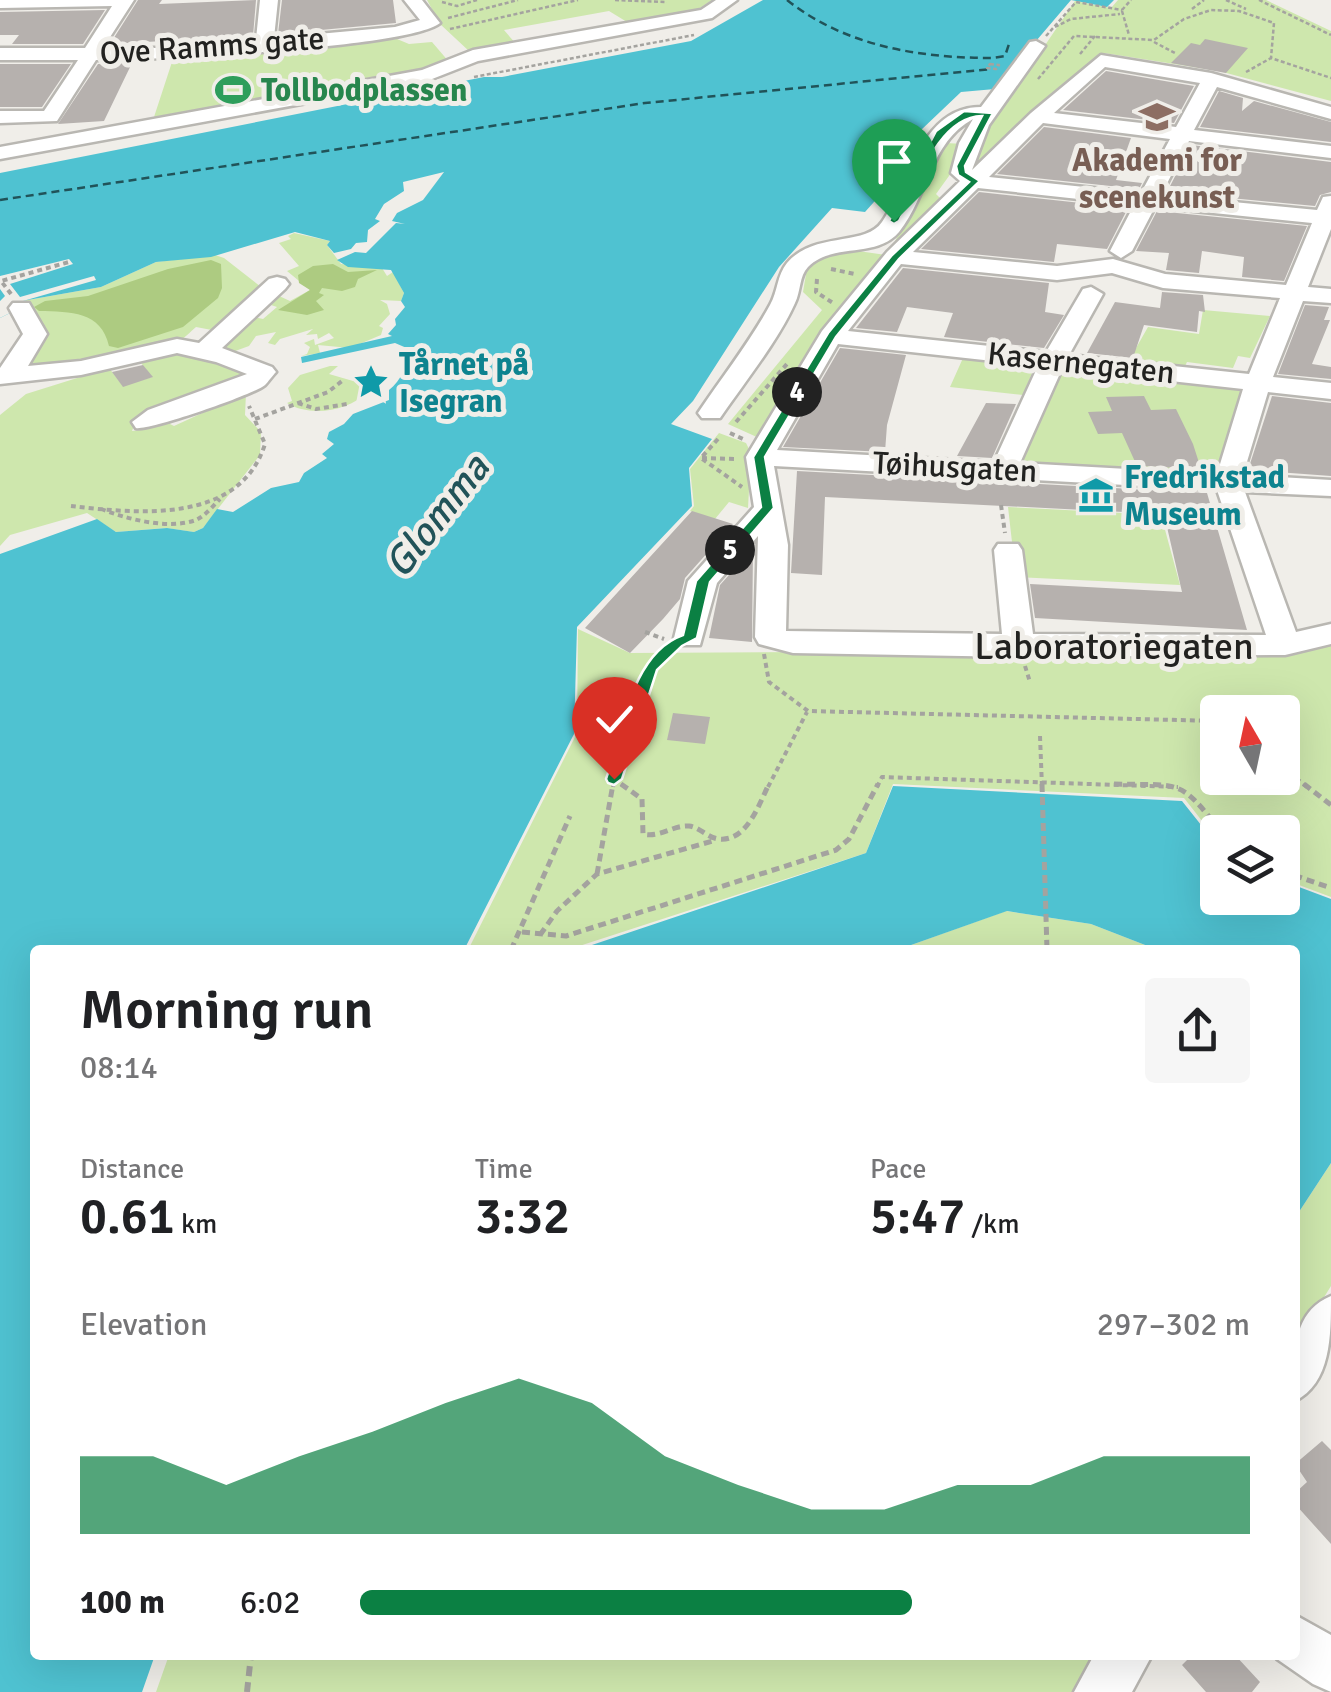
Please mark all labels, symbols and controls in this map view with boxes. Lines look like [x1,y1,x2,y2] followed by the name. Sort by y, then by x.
[98,19,326,73] street label: Ove Ramms gate
[214,71,252,109] sports icon: Tollbodplassen
[261,71,468,110] place label: Tollbodplassen
[1138,98,1176,136] school or university icon: Akademi for scenekunst
[852,119,937,222] pin
[867,134,922,189] icon: arrive
[1072,141,1242,217] place label: Akademi for scenekunst
[986,334,1176,392] street label: Kasernegaten
[399,345,529,421] place label: Tårnet på Isegran
[352,363,390,401] place icon: Tårnet på Isegran
[772,367,822,417] pin: 4
[789,375,805,409] text: 4
[374,443,501,587] water label: Glomma
[872,443,1038,491] street label: Tøihusgaten
[1124,458,1285,534] place label: Fredrikstad Museum
[1077,476,1115,514] museum icon: Fredrikstad Museum
[705,525,755,575] pin: 5
[722,533,738,567] text: 5
[974,623,1254,670] street label: Laboratoriegaten
[572,677,657,780] pin
[587,692,642,747] icon: check
[1200,695,1300,795] north arrow
[1200,695,1300,915] map controls
[1200,815,1300,915] button: layers
[80,976,373,1044] text: Morning run
[1145,978,1250,1083] button: share
[80,1048,158,1087] text: 08:14
[80,1152,184,1186] text: Distance
[475,1152,533,1186] text: Time
[870,1152,926,1186] text: Pace
[80,1186,175,1248] text: 0.61
[475,1186,570,1248] text: 3:32
[870,1186,965,1248] text: 5:47
[175,1207,217,1241] text: km
[965,1207,1019,1241] text: /km
[80,1305,207,1344] text: Elevation
[1097,1305,1250,1344] text: 297–302 m
[80,1583,165,1622] text: 100 m
[240,1583,300,1622] text: 6:02

